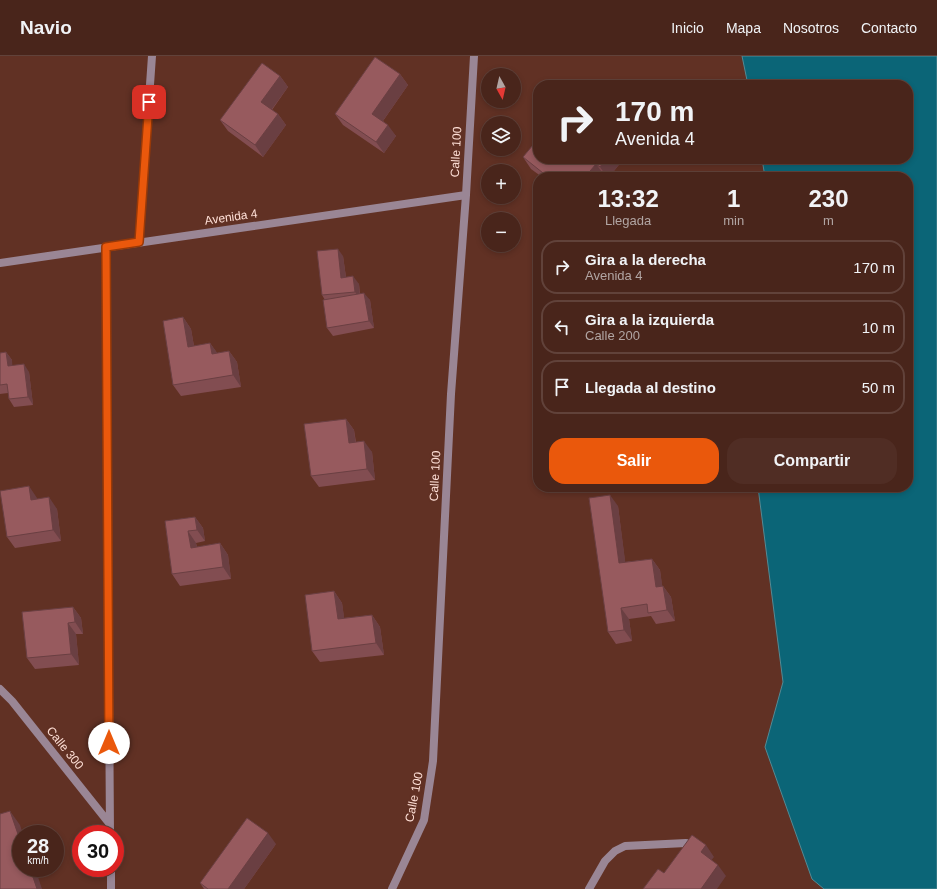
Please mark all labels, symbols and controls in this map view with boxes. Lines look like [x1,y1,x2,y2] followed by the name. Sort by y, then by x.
[20,17,72,38] text: Navio
[671,20,704,36] text: Inicio
[726,20,761,36] text: Mapa
[783,20,839,36] text: Nosotros
[861,20,917,36] text: Contacto
[481,68,521,108] north arrow
[481,68,521,252] map controls
[132,85,166,119] pin
[138,91,160,113] icon: arrive
[549,96,601,148] icon: right
[615,96,694,127] text: 170 m
[481,116,521,156] button: layers
[448,126,464,178] street label: Calle 100
[615,129,695,149] text: Avenida 4
[481,164,521,204] button: +
[597,185,659,212] text: 13:32
[727,185,740,212] text: 1
[809,185,849,212] text: 230
[204,206,259,228] street label: Avenida 4
[481,212,521,252] button: −
[605,213,651,228] text: Llegada
[723,213,744,228] text: min
[823,213,834,228] text: m
[585,251,706,268] text: Gira a la derecha
[551,256,573,278] icon: right
[853,259,895,276] text: 170 m
[585,268,643,283] text: Avenida 4
[585,311,714,328] text: Gira a la izquierda
[551,316,573,338] icon: left
[862,319,895,336] text: 10 m
[585,328,640,343] text: Calle 200
[551,376,573,398] icon: arrive
[585,379,716,396] text: Llegada al destino
[862,379,895,396] text: 50 m
[549,438,719,484] button: Salir
[727,438,897,484] button: Compartir
[427,450,443,502] street label: Calle 100
[88,722,130,764] position arrow
[44,724,87,772] street label: Calle 300
[402,770,426,823] street label: Calle 100
[72,825,124,877] speed limit sign: 30
[27,835,49,857] text: 28
[27,855,49,866] text: km/h

